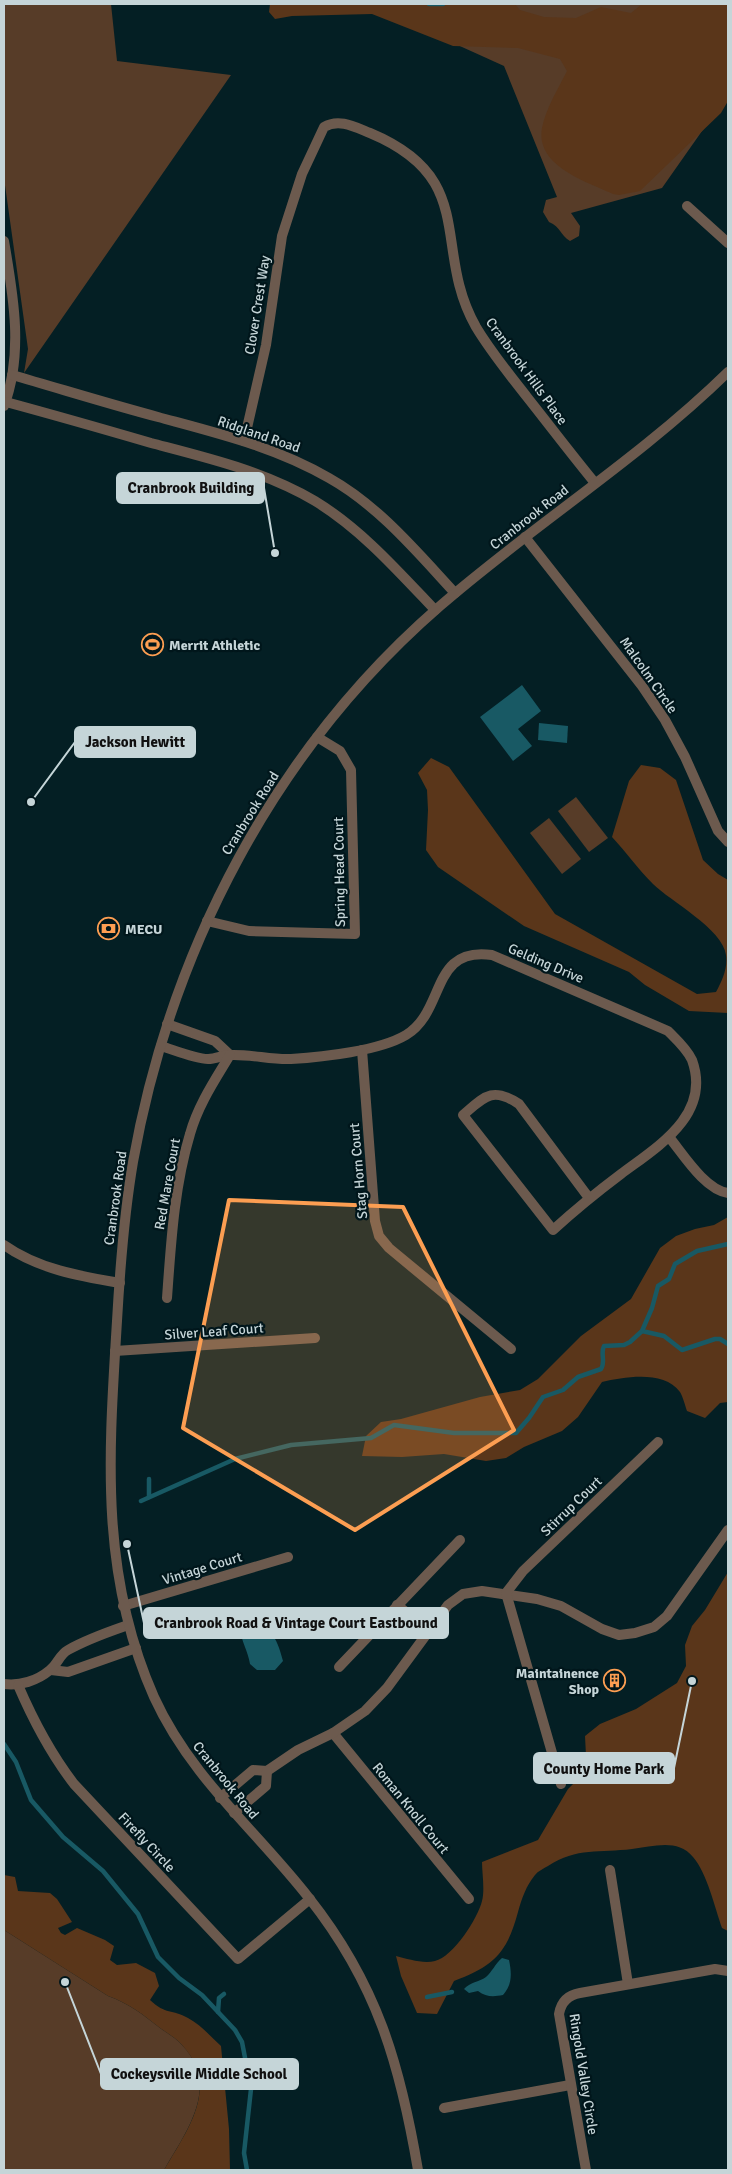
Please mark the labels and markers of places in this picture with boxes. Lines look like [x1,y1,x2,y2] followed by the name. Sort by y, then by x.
[117,473,264,503] callout: Cranbrook Building
[141,633,165,657] sports icon: Merrit Athletic
[169,637,261,654] place label: Merrit Athletic
[75,727,195,757] callout: Jackson Hewitt
[97,917,121,941] bank icon: MECU
[125,921,163,938] place label: MECU
[144,1608,448,1638] callout: Cranbrook Road & Vintage Court Eastbound
[516,1665,599,1698] place label: Maintainence Shop
[603,1669,627,1693] building icon: Maintainence Shop
[534,1753,674,1783] callout: County Home Park
[101,2059,298,2089] callout: Cockeysville Middle School

